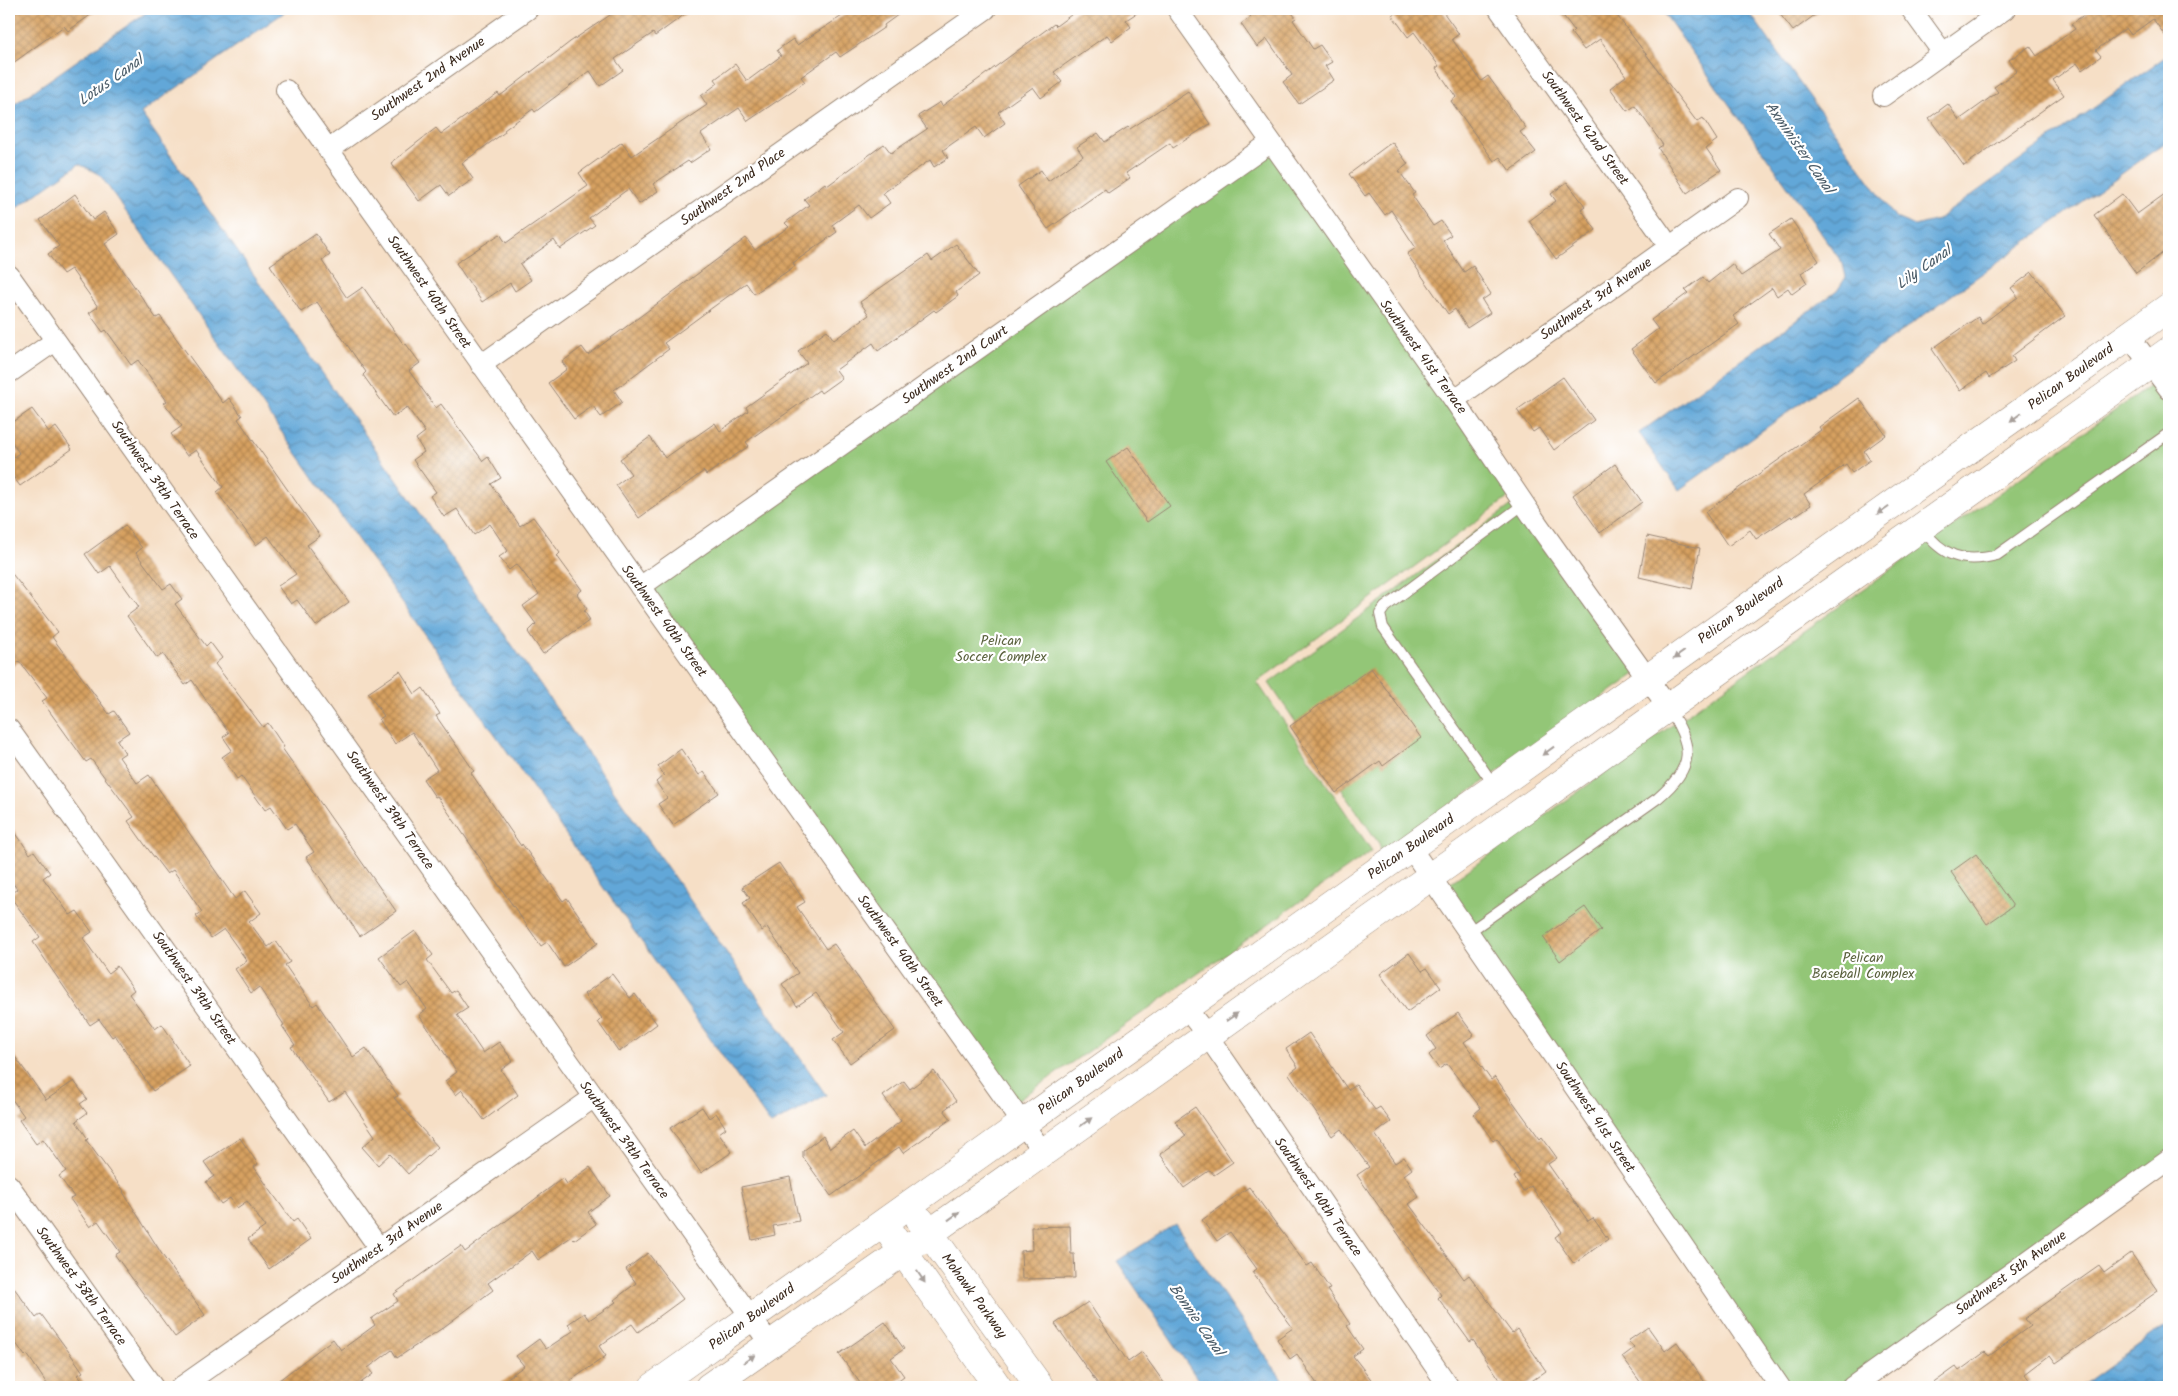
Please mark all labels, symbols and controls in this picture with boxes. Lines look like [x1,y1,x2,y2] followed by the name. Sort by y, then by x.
[366,31,490,127] street label: Southwest 2nd Avenue
[73,48,151,112] water label: Lotus Canal
[1536,66,1635,191] street label: Southwest 42nd Street
[1758,97,1841,202] water label: Axminister Canal
[676,142,791,232] street label: Southwest 2nd Place
[381,230,477,354] street label: Southwest 40th Street
[1891,238,1959,296] water label: Lily Canal
[1535,252,1657,346] street label: Southwest 3rd Avenue
[1374,295,1473,420] street label: Southwest 41st Terrace
[897,320,1013,410] street label: Southwest 2nd Court
[2023,337,2120,416] street label: Pelican Boulevard
[2009,412,2023,422] one-way arrow
[105,416,205,545] street label: Southwest 39th Terrace
[1876,505,1890,515] one-way arrow
[615,560,713,683] street label: Southwest 40th Street
[1693,571,1790,650] street label: Pelican Boulevard
[955,630,1048,668] park label: Pelican Soccer Complex
[1672,650,1686,660] one-way arrow
[1542,745,1555,756] one-way arrow
[340,746,440,875] street label: Southwest 39th Terrace
[1363,808,1460,885] street label: Pelican Boulevard
[851,890,949,1013] street label: Southwest 40th Street
[146,926,242,1050] street label: Southwest 39th Street
[1812,947,1915,985] park label: Pelican Baseball Complex
[1225,1012,1239,1022] one-way arrow
[1033,1042,1130,1121] street label: Pelican Boulevard
[1549,1057,1641,1178] street label: Southwest 41st Street
[573,1076,675,1204] street label: Southwest 39th Terrace
[1079,1117,1093,1127] one-way arrow
[1268,1133,1368,1262] street label: Southwest 40th Terrace
[326,1196,448,1290] street label: Southwest 3rd Avenue
[947,1211,961,1221] one-way arrow
[30,1222,132,1351] street label: Southwest 38th Terrace
[1951,1224,2072,1321] street label: Southwest 5th Avenue
[935,1249,1013,1344] street label: Mohawk Parkway
[916,1270,926,1284] one-way arrow
[704,1277,801,1356] street label: Pelican Boulevard
[1162,1279,1232,1364] water label: Bonnie Canal
[742,1354,755,1364] one-way arrow

